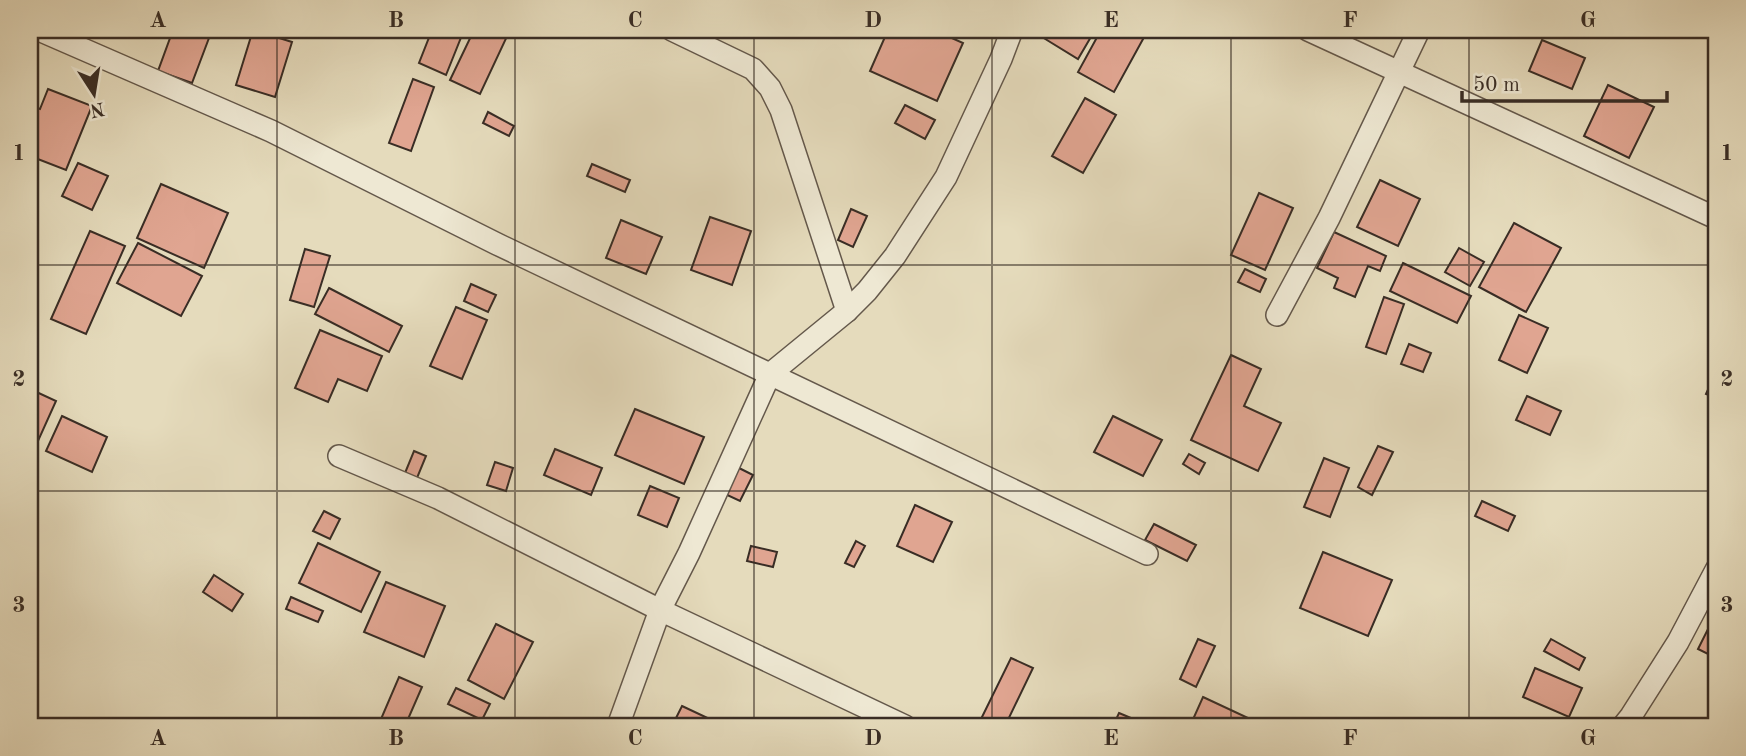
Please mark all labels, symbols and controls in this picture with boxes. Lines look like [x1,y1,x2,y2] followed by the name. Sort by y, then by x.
[149,9,167,32] text: A
[388,9,404,32] text: B
[627,9,643,32] text: C
[864,9,882,32] text: D
[1103,9,1119,32] text: E
[1342,9,1358,32] text: F
[1580,9,1596,32] text: G
[60,60,130,130] north arrow
[1462,60,1667,104] scale bar
[1473,75,1520,96] text: 50 m
[87,97,106,119] text: N
[12,142,26,165] text: 1
[1720,142,1734,165] text: 1
[12,368,26,391] text: 2
[1720,368,1734,391] text: 2
[12,594,26,617] text: 3
[1720,594,1734,617] text: 3
[149,727,167,750] text: A
[388,727,404,750] text: B
[627,727,643,750] text: C
[864,727,882,750] text: D
[1103,727,1119,750] text: E
[1342,727,1358,750] text: F
[1580,727,1596,750] text: G

